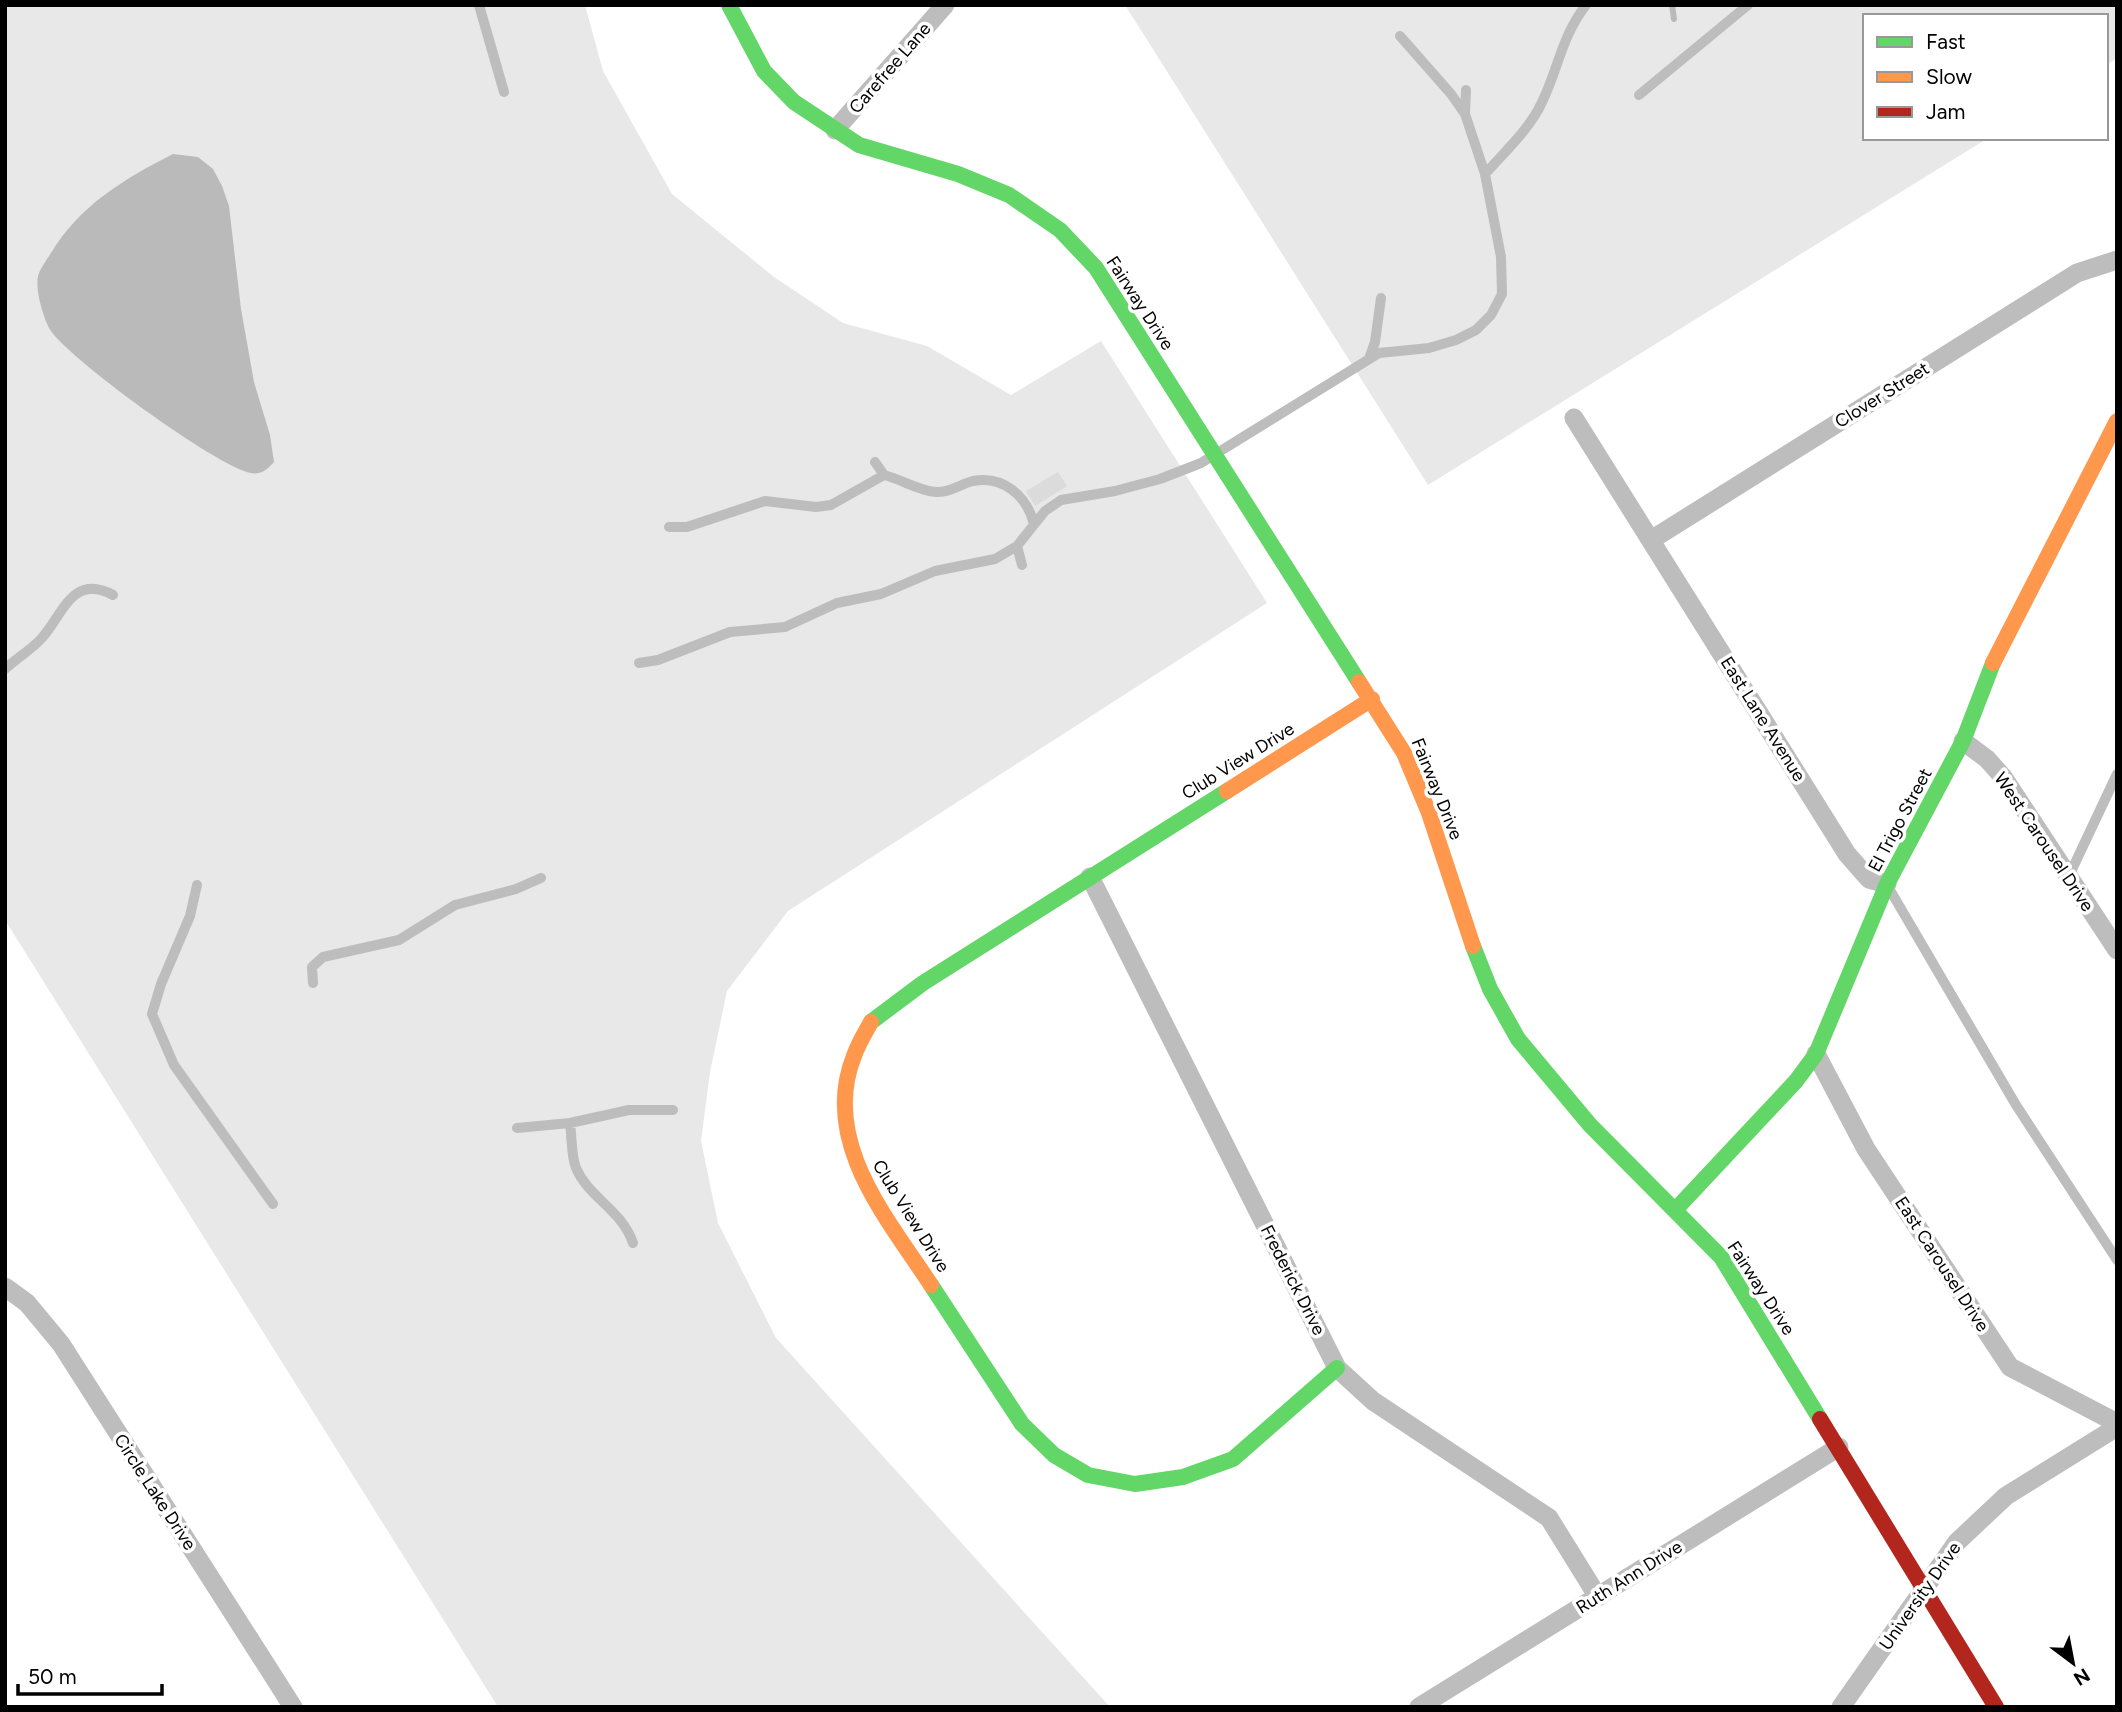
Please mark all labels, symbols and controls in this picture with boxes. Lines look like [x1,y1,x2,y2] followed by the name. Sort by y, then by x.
[1863,14,2108,140] legend
[845,18,936,118] street label: Carefree Lane
[1926,29,1966,54] text: Fast
[1926,64,1972,89] text: Slow
[1926,99,1965,124] text: Jam
[1101,252,1179,354] street label: Fairway Drive
[1831,357,1933,433] street label: Clover Street
[1716,652,1810,786] street label: East Lane Avenue
[1178,718,1298,804] street label: Club View Drive
[1407,735,1467,843] street label: Fairway Drive
[1863,764,1937,876] street label: El Trigo Street
[1989,768,2099,916] street label: West Carousel Drive
[868,1156,954,1276] street label: Club View Drive
[1890,1192,1994,1336] street label: East Carousel Drive
[1256,1221,1330,1339] street label: Frederick Drive
[1722,1237,1800,1339] street label: Fairway Drive
[109,1430,201,1554] street label: Circle Lake Drive
[1572,1536,1686,1618] street label: Ruth Ann Drive
[1875,1538,1966,1654] street label: University Drive
[2038,1628,2108,1698] north arrow
[18,1652,161,1696] scale bar
[2069,1663,2094,1691] text: N
[28,1664,77,1689] text: 50 m

